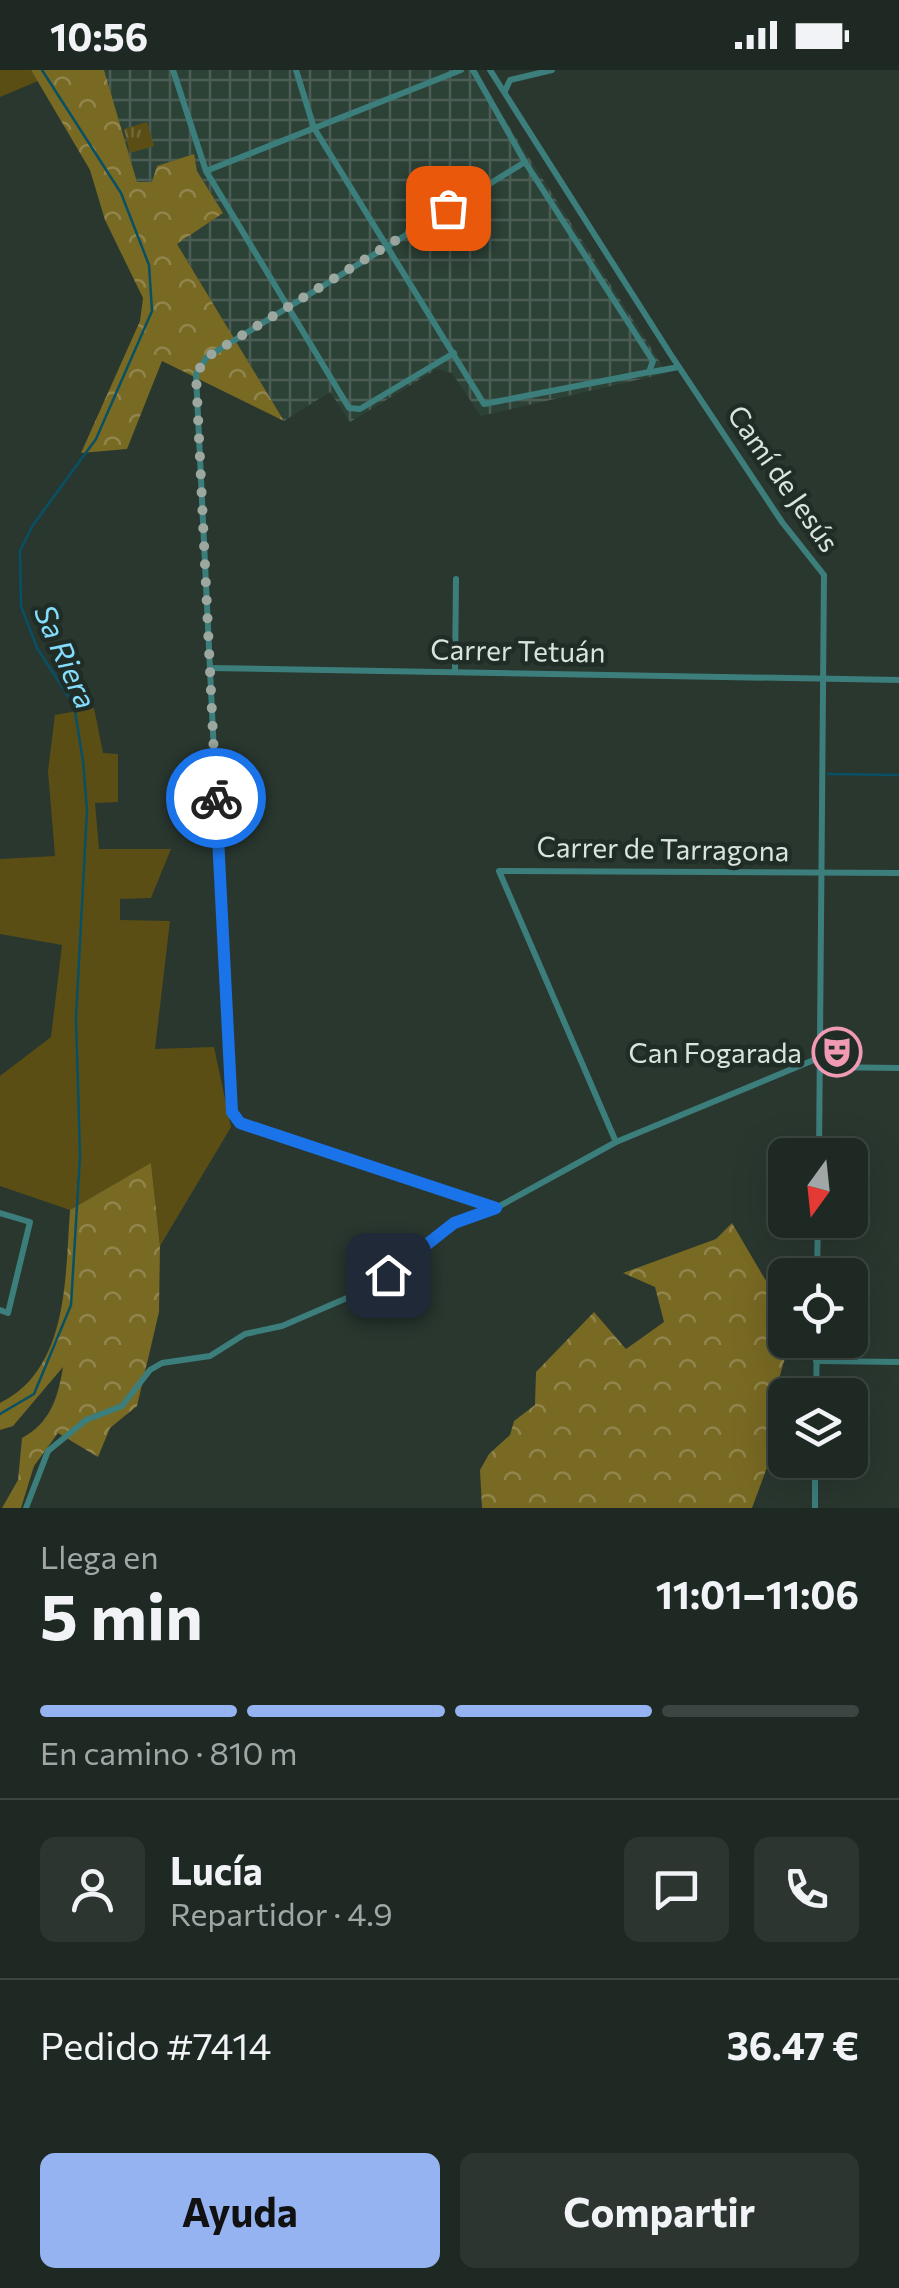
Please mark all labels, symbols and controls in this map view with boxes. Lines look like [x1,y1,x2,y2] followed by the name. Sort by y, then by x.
[50,12,148,59] text: 10:56
[406,166,491,251] pin
[421,181,476,236] icon: bag
[721,398,847,558] street label: Camí de Jesús
[28,598,106,714] water label: Sa Riera
[430,631,606,669] street label: Carrer Tetuán
[166,748,266,848] courier
[189,771,244,826] icon: bike
[536,829,790,867] street label: Carrer de Tarragona
[811,1026,863,1078] theatre icon: Can Fogarada
[629,1035,802,1069] place label: Can Fogarada
[768,1138,868,1238] north arrow
[768,1138,868,1478] map controls
[346,1233,431,1318] pin
[361,1248,416,1303] icon: home
[768,1258,868,1358] button: locate
[768,1378,868,1478] button: layers
[40,1536,159,1576] text: Llega en
[656,1570,859,1617] text: 11:01–11:06
[40,1574,203,1653] text: 5 min
[40,1732,297,1772] text: En camino · 810 m
[40,1837,145,1942] button: person
[624,1837,729,1942] button: chat
[754,1837,859,1942] button: phone
[170,1846,263,1893] text: Lucía
[170,1893,393,1933] text: Repartidor · 4.9
[40,2021,271,2068] text: Pedido #7414
[727,2021,859,2068] text: 36.47 €
[40,2153,440,2268] button: Ayuda
[460,2153,859,2268] button: Compartir

